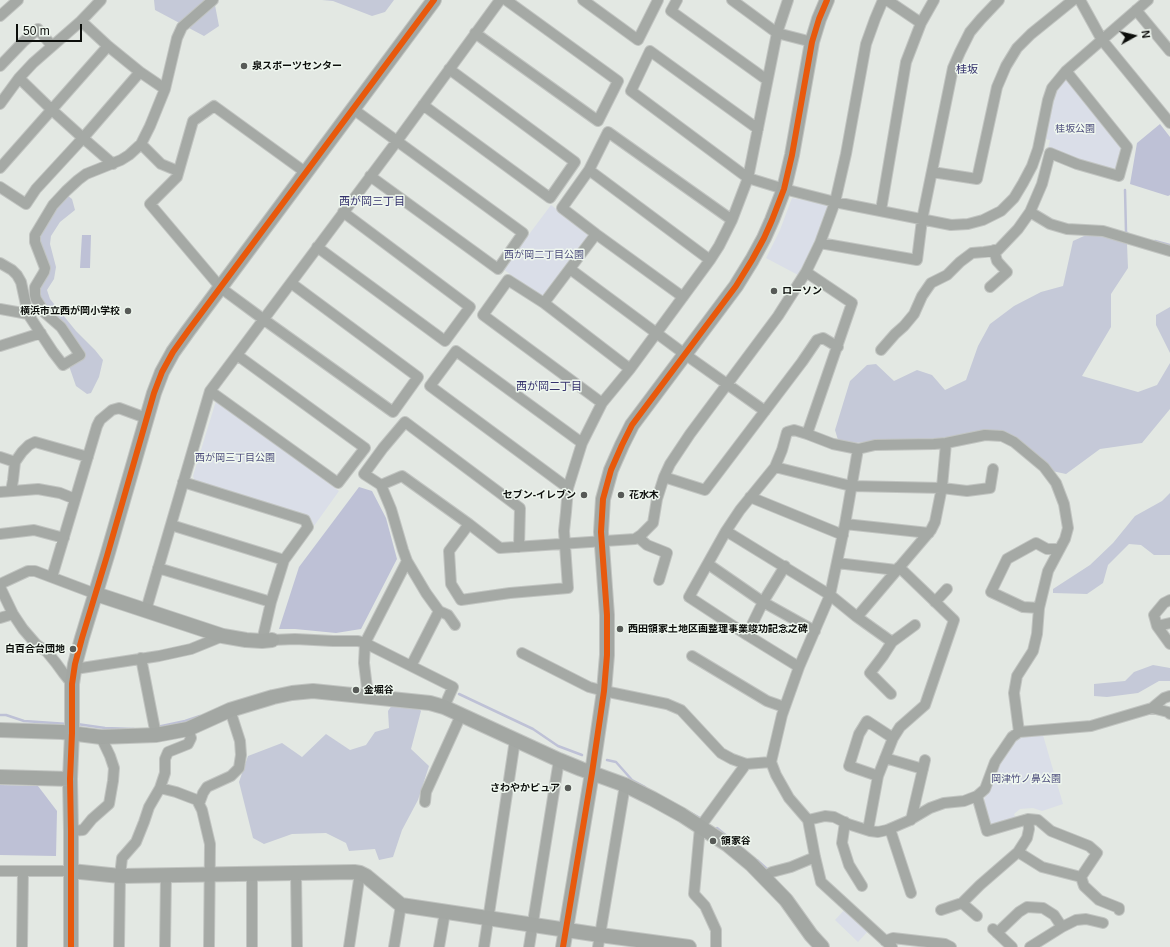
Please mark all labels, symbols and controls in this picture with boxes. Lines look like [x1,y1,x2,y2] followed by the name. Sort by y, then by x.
[18,16,84,42] scale bar
[1114,16,1154,56] north arrow
[23,24,50,38] text: 50 m
[1139,30,1152,39] text: N
[252,60,342,72] place label: 泉スポーツセンター
[239,61,249,71] marker: 泉スポーツセンター
[956,63,978,77] district label: 桂坂
[1055,123,1095,135] park label: 桂坂公園
[339,195,405,209] district label: 西が岡三丁目
[504,249,584,261] park label: 西が岡二丁目公園
[782,285,822,297] place label: ローソン
[769,286,779,296] marker: ローソン
[20,305,120,317] place label: 横浜市立西が岡小学校
[123,306,133,316] marker: 横浜市立西が岡小学校
[516,380,582,394] district label: 西が岡二丁目
[195,452,275,464] park label: 西が岡三丁目公園
[503,489,576,501] place label: セブン-イレブン
[629,489,659,501] place label: 花水木
[579,490,589,500] marker: セブン-イレブン
[616,490,626,500] marker: 花水木
[628,623,808,635] place label: 西田領家土地区画整理事業竣功記念之碑
[615,624,625,634] marker: 西田領家土地区画整理事業竣功記念之碑
[5,643,65,655] place label: 白百合台団地
[68,644,78,654] marker: 白百合台団地
[364,684,394,696] place label: 金堀谷
[351,685,361,695] marker: 金堀谷
[991,773,1061,785] park label: 岡津竹ノ鼻公園
[490,782,560,794] place label: さわやかピュア
[563,783,573,793] marker: さわやかピュア
[721,835,751,847] place label: 領家谷
[708,836,718,846] marker: 領家谷

